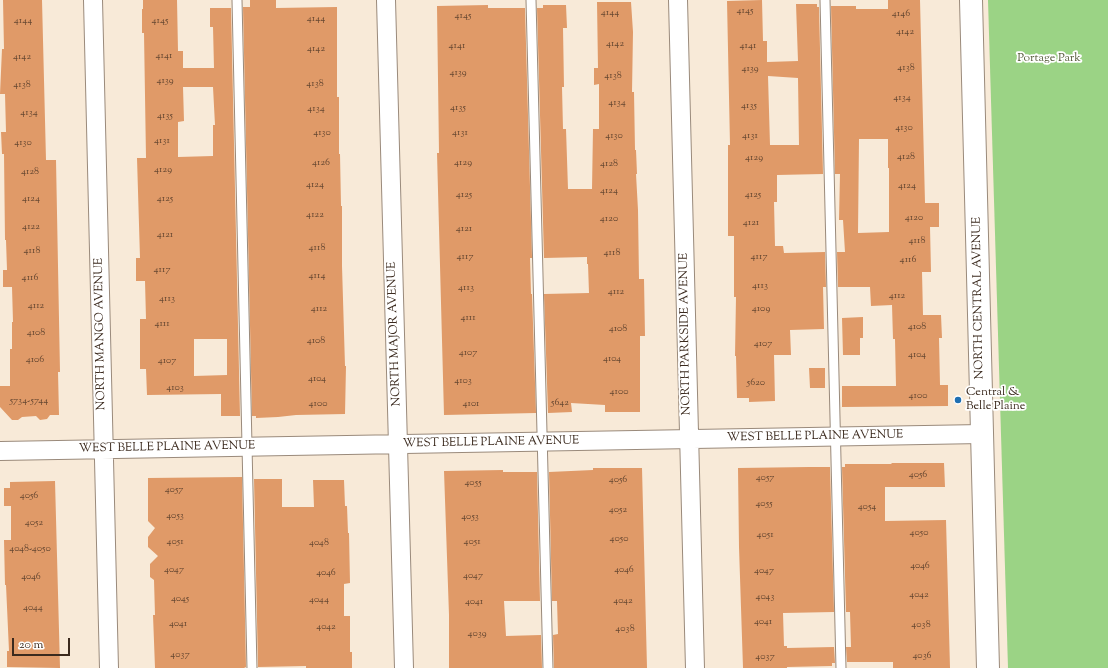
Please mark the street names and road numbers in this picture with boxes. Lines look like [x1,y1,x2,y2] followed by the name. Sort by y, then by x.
[970,217,988,379] street label: NORTH CENTRAL AVENUE
[677,253,695,415] street label: NORTH PARKSIDE AVENUE
[92,258,110,410] street label: NORTH MANGO AVENUE
[385,261,405,407] street label: NORTH MAJOR AVENUE
[727,428,903,446] street label: WEST BELLE PLAINE AVENUE
[403,434,579,452] street label: WEST BELLE PLAINE AVENUE
[79,439,255,457] street label: WEST BELLE PLAINE AVENUE

